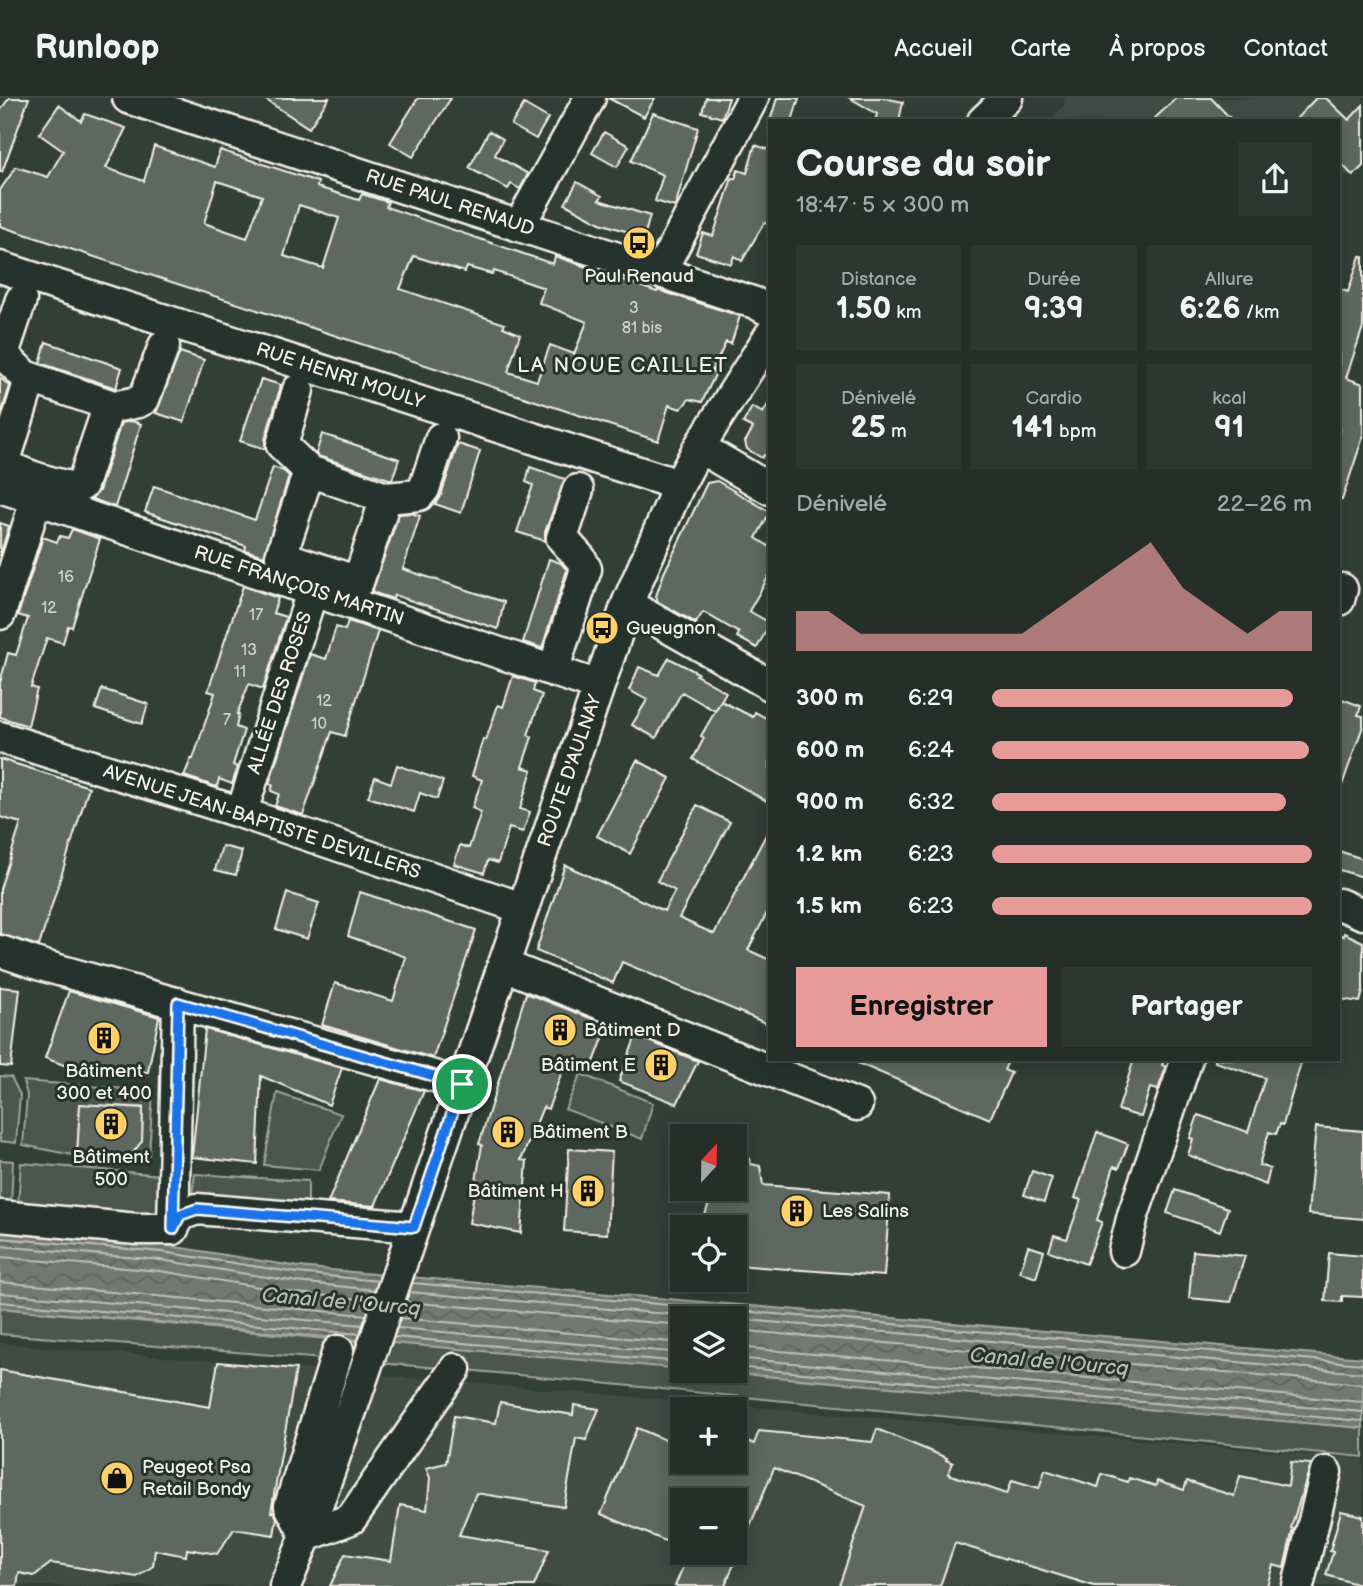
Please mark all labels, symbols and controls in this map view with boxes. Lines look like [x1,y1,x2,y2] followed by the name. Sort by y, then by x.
[35,28,159,68] text: Runloop
[894,34,973,63] text: Accueil
[1011,34,1071,63] text: Carte
[1109,34,1205,63] text: À propos
[1243,34,1328,63] text: Contact
[796,142,1051,187] text: Course du soir
[1238,142,1312,216] button: share
[363,165,537,241] street label: RUE PAUL RENAUD
[796,191,969,219] text: 18:47 · 5 × 300 m
[620,224,658,262] bus stop icon: Paul Renaud
[584,265,694,288] place label: Paul Renaud
[841,268,917,291] text: Distance
[1027,268,1081,291] text: Durée
[1205,268,1254,291] text: Allure
[836,291,891,327] text: 1.50
[1024,291,1084,327] text: 9:39
[1179,291,1241,327] text: 6:26
[629,299,639,318] house number: 3
[891,301,921,324] text: km
[1241,301,1279,324] text: /km
[622,319,662,338] house number: 81 bis
[253,338,428,414] street label: RUE HENRI MOULY
[517,353,729,378] district label: LA NOUE CAILLET
[841,387,916,410] text: Dénivelé
[1026,387,1082,410] text: Cardio
[1212,387,1246,410] text: kcal
[851,410,886,446] text: 25
[1012,410,1054,446] text: 141
[1214,410,1244,446] text: 91
[886,420,907,443] text: m
[1054,420,1096,443] text: bpm
[796,490,887,518] text: Dénivelé
[1217,490,1312,518] text: 22–26 m
[191,541,407,631] street label: RUE FRANÇOIS MARTIN
[58,568,74,587] house number: 16
[41,599,57,618] house number: 12
[249,606,263,625] house number: 17
[242,608,317,777] street label: ALLÉE DES ROSES
[583,609,621,647] bus stop icon: Gueugnon
[626,617,716,640] place label: Gueugnon
[241,641,257,660] house number: 13
[234,663,246,682] house number: 11
[796,684,864,712] text: 300 m
[908,684,954,712] text: 6:29
[533,691,607,850] street label: ROUTE D'AULNAY
[316,692,332,711] house number: 12
[223,711,231,730] house number: 7
[311,715,327,734] house number: 10
[796,736,864,764] text: 600 m
[908,736,954,764] text: 6:24
[100,760,424,884] street label: AVENUE JEAN-BAPTISTE DEVILLERS
[796,788,864,816] text: 900 m
[908,788,954,816] text: 6:32
[796,840,862,868] text: 1.2 km
[908,840,954,868] text: 6:23
[796,892,862,920] text: 1.5 km
[908,892,954,920] text: 6:23
[796,967,1047,1047] button: Enregistrer
[1061,967,1312,1047] button: Partager
[541,1011,579,1049] building icon: Bâtiment D
[85,1019,123,1057] building icon: Bâtiment 300 et 400
[584,1019,681,1042] place label: Bâtiment D
[642,1046,680,1084] building icon: Bâtiment E
[432,1054,492,1114] pin
[541,1054,636,1077] place label: Bâtiment E
[56,1060,152,1105] place label: Bâtiment 300 et 400
[443,1065,481,1103] icon: arrive
[92,1105,130,1143] building icon: Bâtiment 500
[489,1113,527,1151] building icon: Bâtiment B
[532,1121,628,1144] place label: Bâtiment B
[670,1124,747,1200] north arrow
[670,1124,747,1565] map controls
[72,1146,150,1191] place label: Bâtiment 500
[569,1172,607,1210] building icon: Bâtiment H
[467,1180,564,1203] place label: Bâtiment H
[778,1192,816,1230] building icon: Les Salins
[822,1200,909,1223] place label: Les Salins
[670,1215,747,1292] button: locate
[261,1283,422,1321] water label: Canal de l'Ourcq
[670,1306,747,1383] button: layers
[969,1343,1130,1381] water label: Canal de l'Ourcq
[670,1397,747,1474] button: +
[142,1456,251,1501] place label: Peugeot Psa Retail Bondy
[98,1459,136,1497] shop icon: Peugeot Psa Retail Bondy
[670,1488,747,1565] button: −

